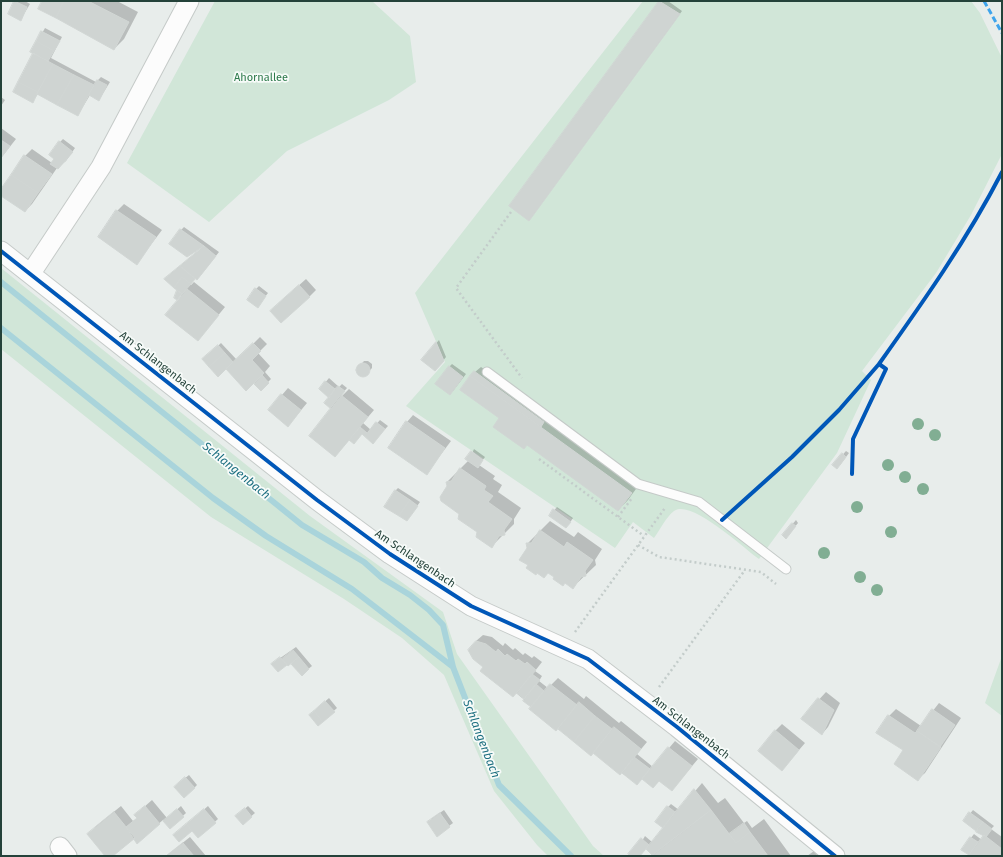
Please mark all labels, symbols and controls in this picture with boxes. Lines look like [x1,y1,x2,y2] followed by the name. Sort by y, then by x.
[234,71,288,85] park label: Ahornallee
[117,329,199,397] street label: Am Schlangenbach
[199,439,273,503] water label: Schlangenbach
[372,527,458,591] street label: Am Schlangenbach
[650,694,732,762] street label: Am Schlangenbach
[459,698,503,780] water label: Schlangenbach

